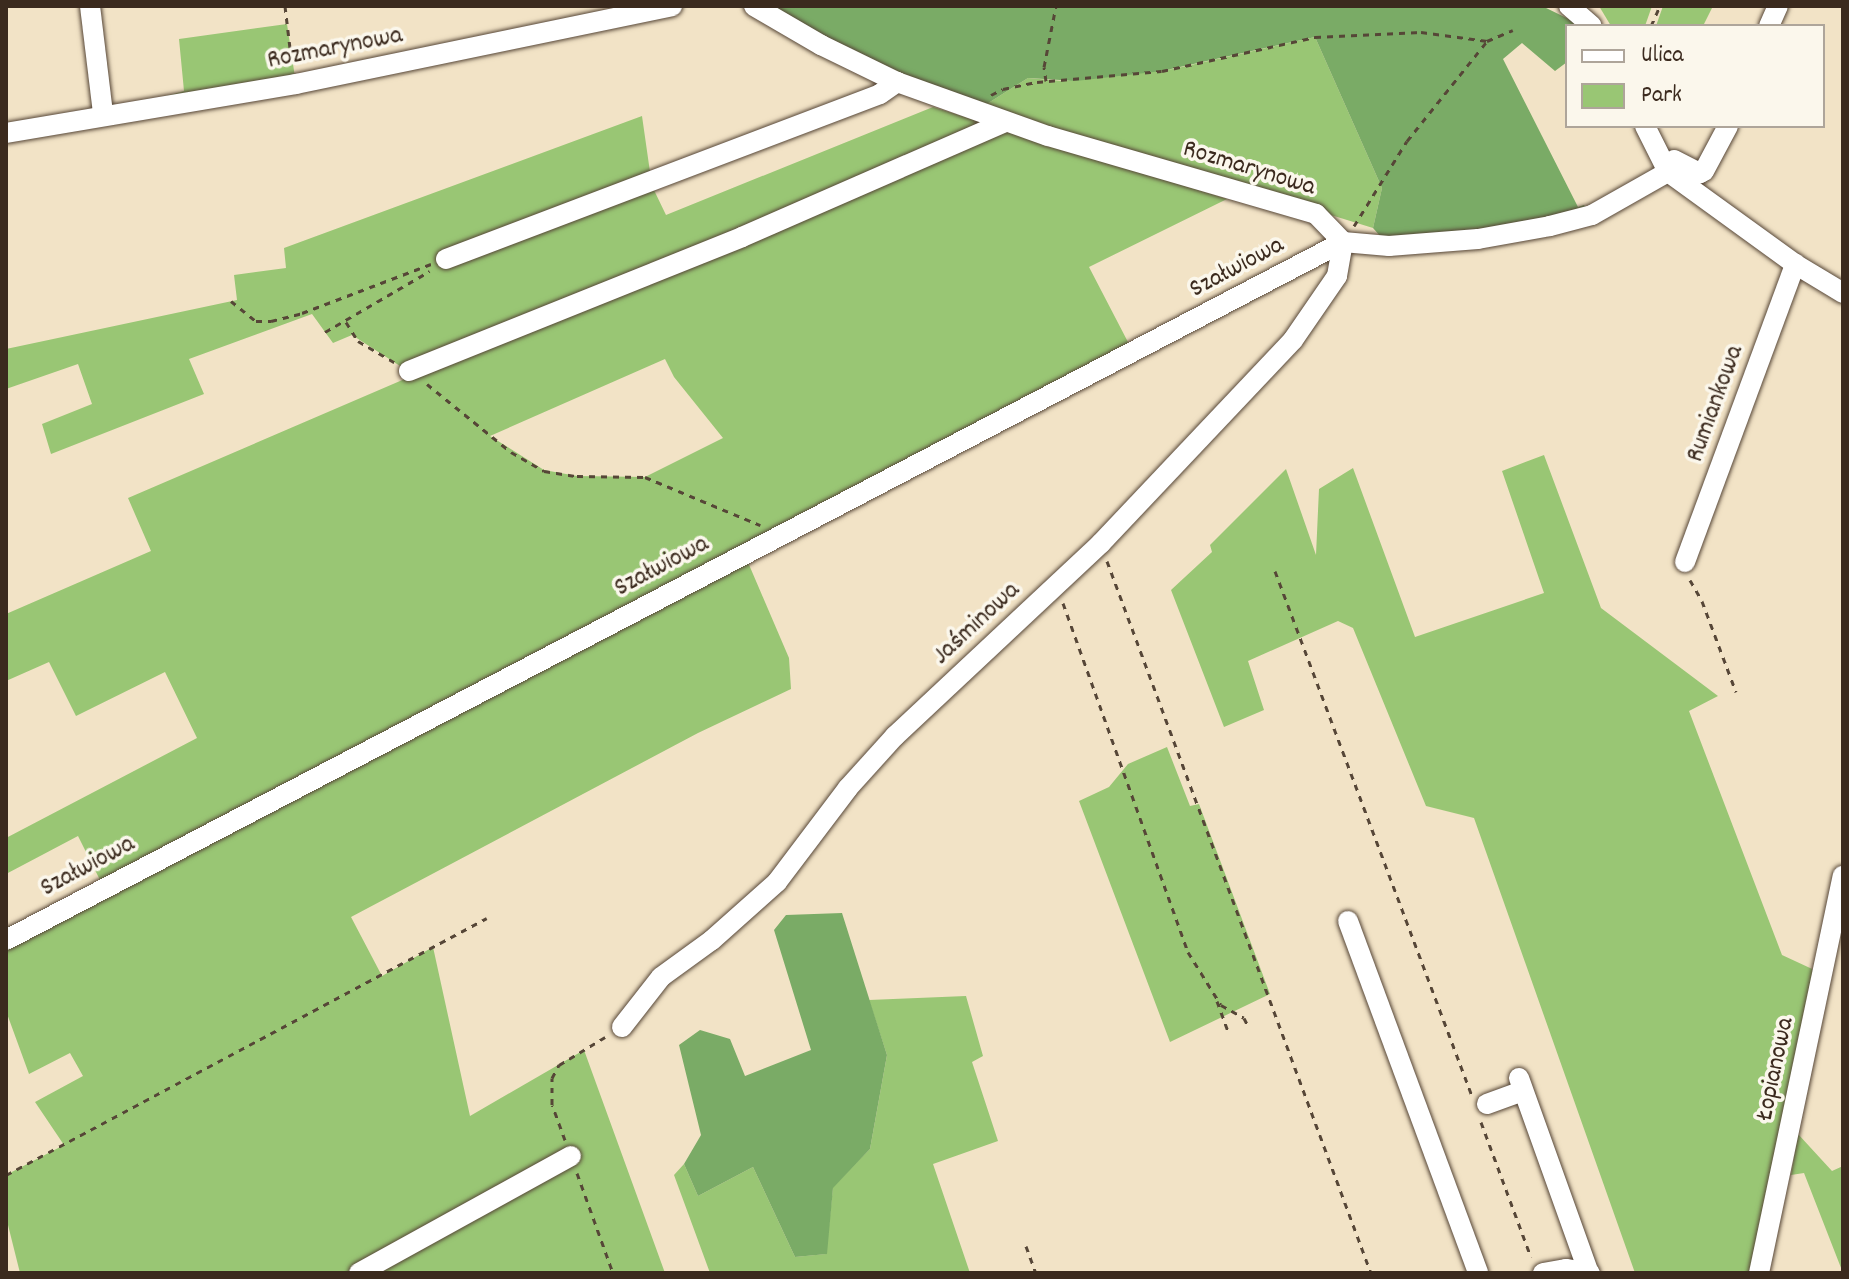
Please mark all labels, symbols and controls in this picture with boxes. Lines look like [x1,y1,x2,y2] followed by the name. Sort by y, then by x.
[265,21,405,77] street label: Rozmarynowa
[1565,24,1825,128] legend
[1641,39,1684,73] text: Ulica
[1641,79,1682,113] text: Park
[1179,134,1319,204] street label: Rozmarynowa
[1185,230,1289,306] street label: Szałwiowa
[1681,341,1751,467] street label: Rumiankowa
[610,529,714,605] street label: Szałwiowa
[927,576,1027,672] street label: Jaśminowa
[36,829,140,905] street label: Szałwiowa
[1750,1015,1802,1123] street label: Łopianowa

